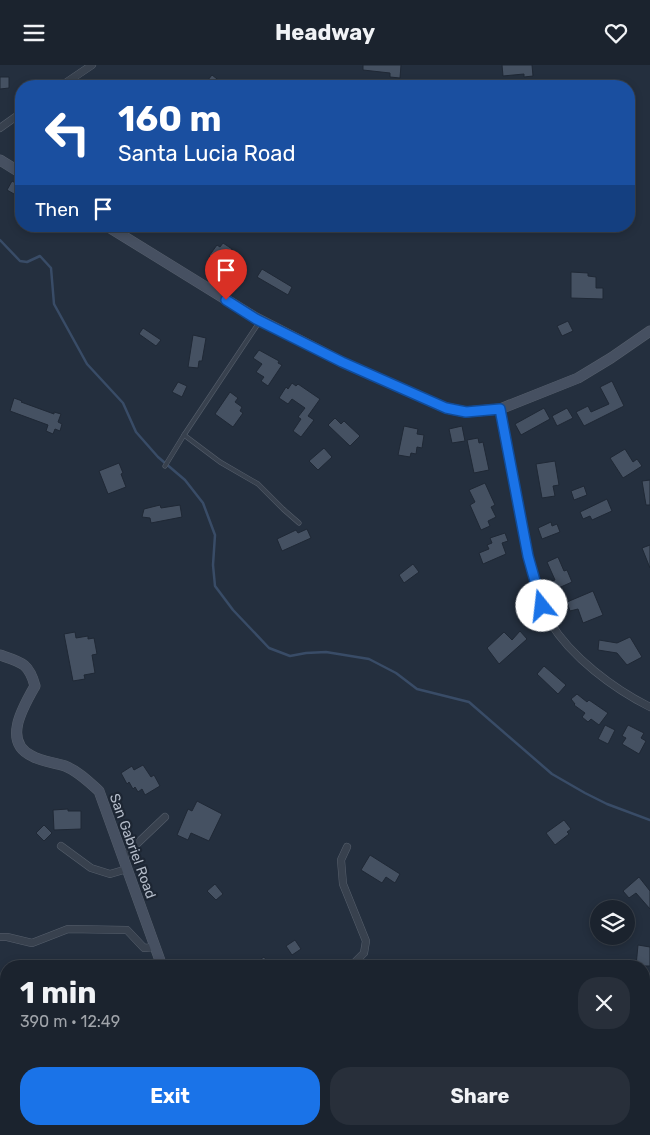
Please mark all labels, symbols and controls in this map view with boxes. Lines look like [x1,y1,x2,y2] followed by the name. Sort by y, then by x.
[20,19,48,47] icon: menu
[275,19,375,46] text: Headway
[602,19,630,47] icon: heart
[118,98,222,140] text: 160 m
[35,100,100,165] icon: left
[118,140,296,167] text: Santa Lucia Road
[89,195,117,223] icon: arrive
[35,198,79,221] text: Then
[205,249,247,300] pin
[212,256,240,284] icon: arrive
[515,579,567,631] position arrow
[106,791,159,901] street label: San Gabriel Road
[590,900,635,945] map controls
[590,900,635,945] button: layers
[20,975,97,1011] text: 1 min
[578,977,630,1029] button: close
[20,1012,120,1031] text: 390 m · 12:49
[20,1067,320,1125] button: Exit
[330,1067,630,1125] button: Share

